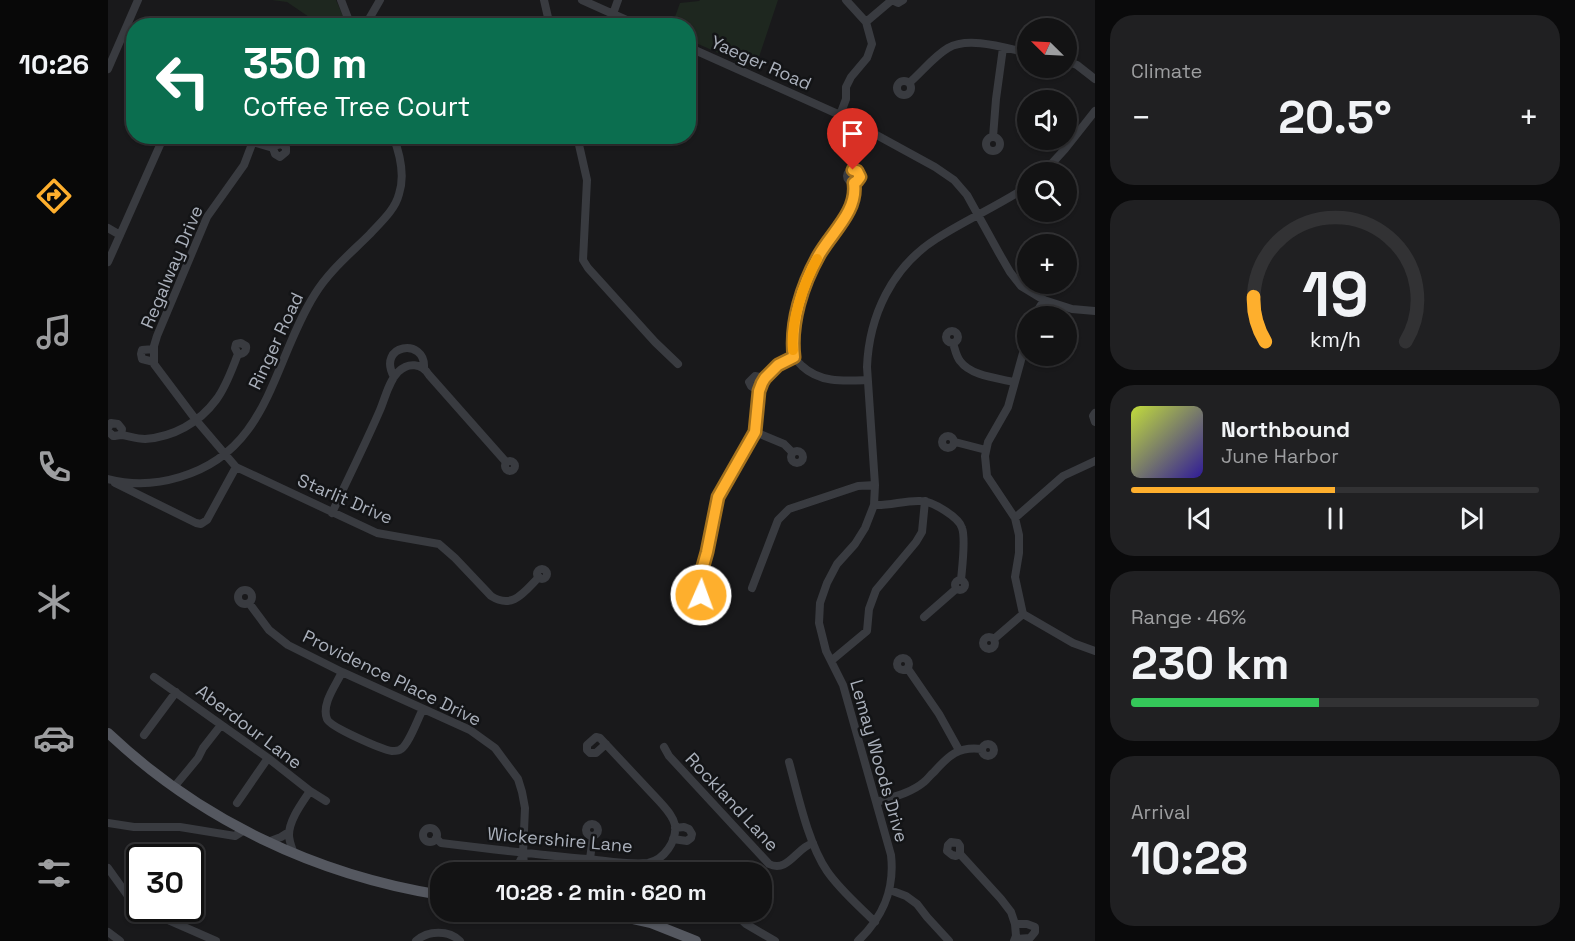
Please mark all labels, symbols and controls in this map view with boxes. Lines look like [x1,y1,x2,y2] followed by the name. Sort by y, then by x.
[1017,18,1077,78] north arrow
[1017,18,1077,366] map controls
[707,30,815,95] street label: Yaeger Road
[243,37,368,90] text: 350 m
[144,42,222,120] icon: left
[19,47,89,82] text: 10:26
[1131,58,1202,84] text: Climate
[243,89,470,124] text: Coffee Tree Court
[1278,89,1392,146] text: 20.5°
[1017,90,1077,150] button: sound
[1131,97,1151,139] text: −
[1519,97,1539,139] text: +
[827,108,878,170] pin
[836,117,869,150] icon: arrive
[1017,162,1077,222] button: search
[33,175,75,217] icon: directions
[135,202,208,332] street label: Regalway Drive
[1017,234,1077,294] button: +
[1302,255,1368,334] text: 19
[243,289,308,393] street label: Ringer Road
[1017,306,1077,366] button: −
[33,311,75,353] icon: music
[1309,327,1361,354] text: km/h
[1221,415,1350,443] text: Northbound
[1221,443,1339,469] text: June Harbor
[33,446,75,488] icon: phone
[294,468,396,529] street label: Starlit Drive
[1183,502,1216,535] icon: previous
[1319,502,1352,535] icon: pause
[1455,502,1488,535] icon: next
[669,563,733,627] position arrow
[33,581,75,623] icon: climate
[1131,604,1246,630] text: Range · 46%
[299,624,485,731] street label: Providence Place Drive
[1131,635,1290,692] text: 230 km
[845,677,914,845] street label: Lemay Woods Drive
[192,679,307,774] street label: Aberdour Lane
[33,717,75,759] icon: car
[681,747,784,856] street label: Rockland Lane
[1131,799,1190,825] text: Arrival
[486,822,634,857] street label: Wickershire Lane
[1131,830,1248,887] text: 10:28
[126,844,204,922] speed limit sign: 30
[33,852,75,894] icon: filters
[495,878,707,906] text: 10:28 · 2 min · 620 m

